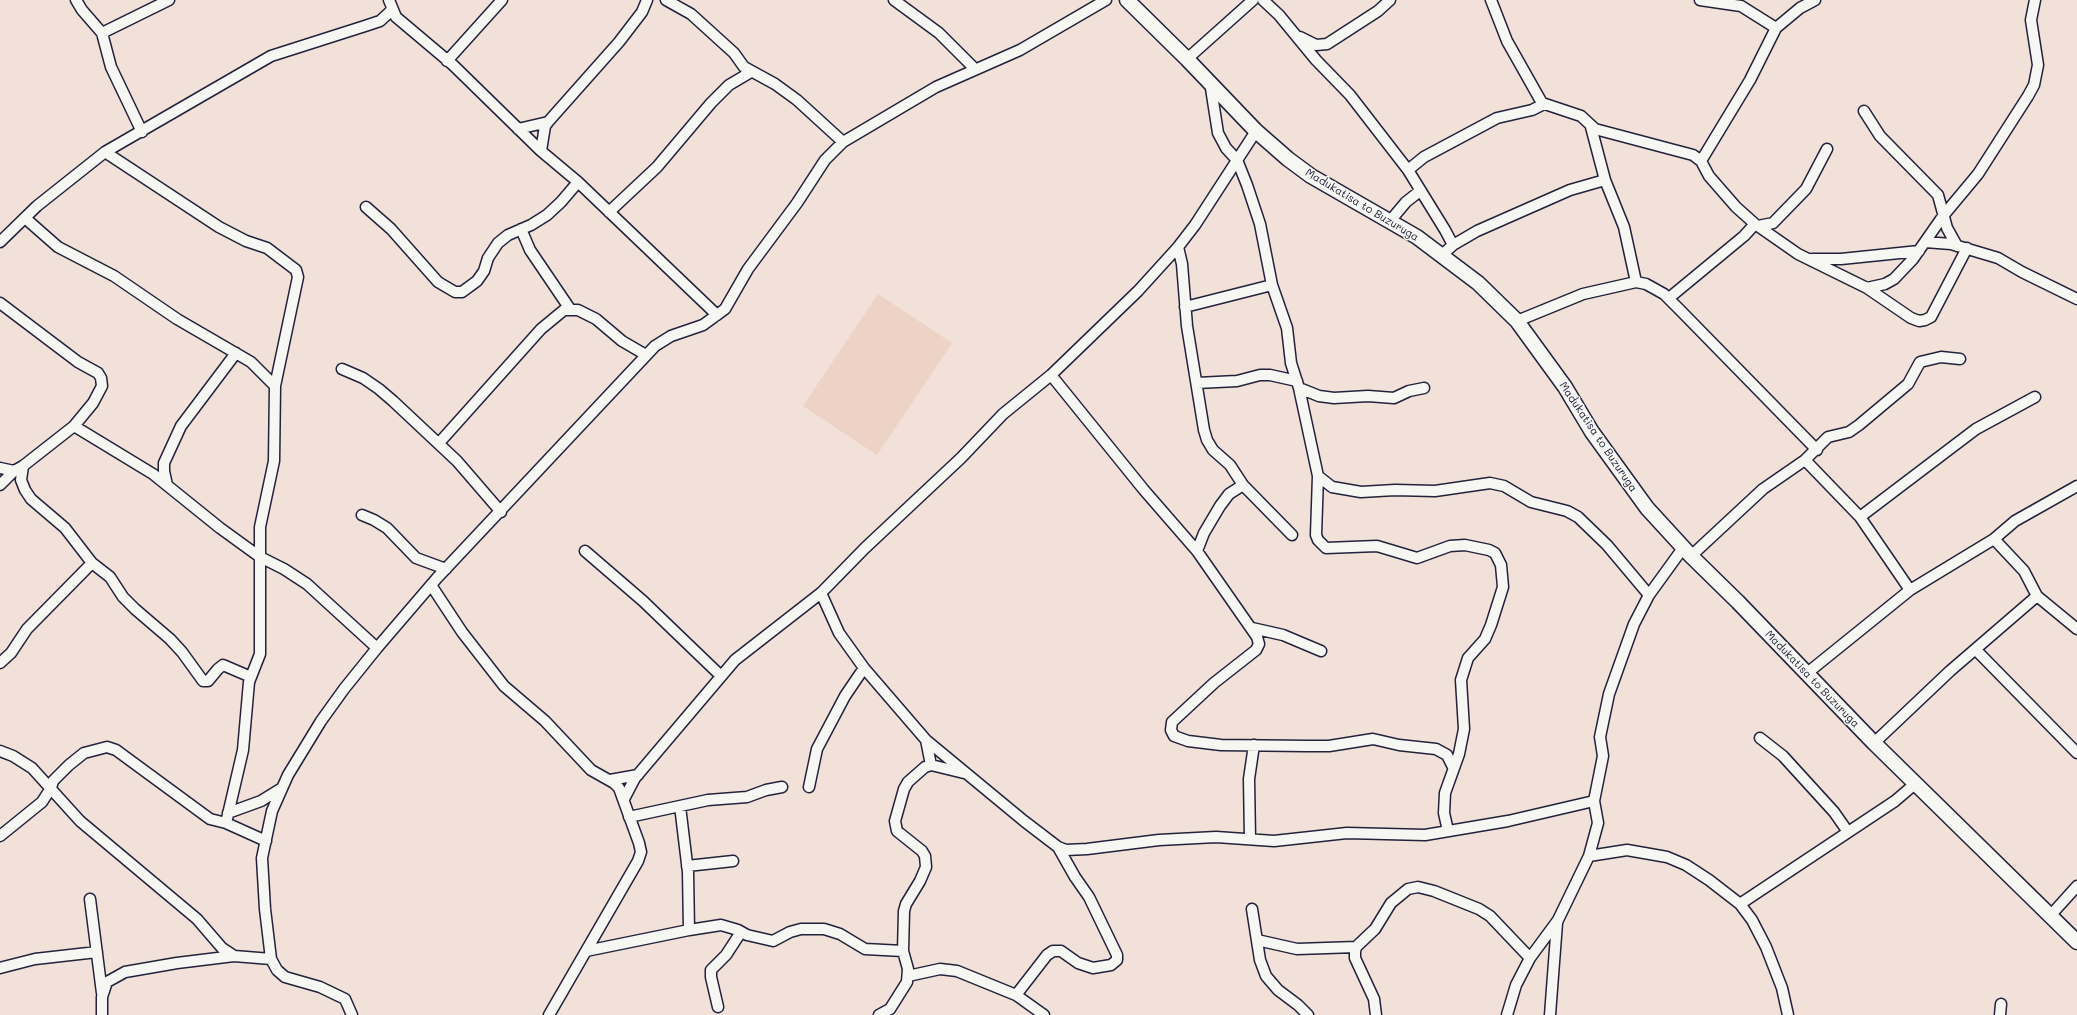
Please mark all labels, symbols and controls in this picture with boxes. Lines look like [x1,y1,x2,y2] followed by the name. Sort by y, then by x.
[1303,166,1421,244] street label: Madukatisa to Buzuruga
[1556,379,1640,495] street label: Madukatisa to Buzuruga
[1762,628,1862,730] street label: Madukatisa to Buzuruga

